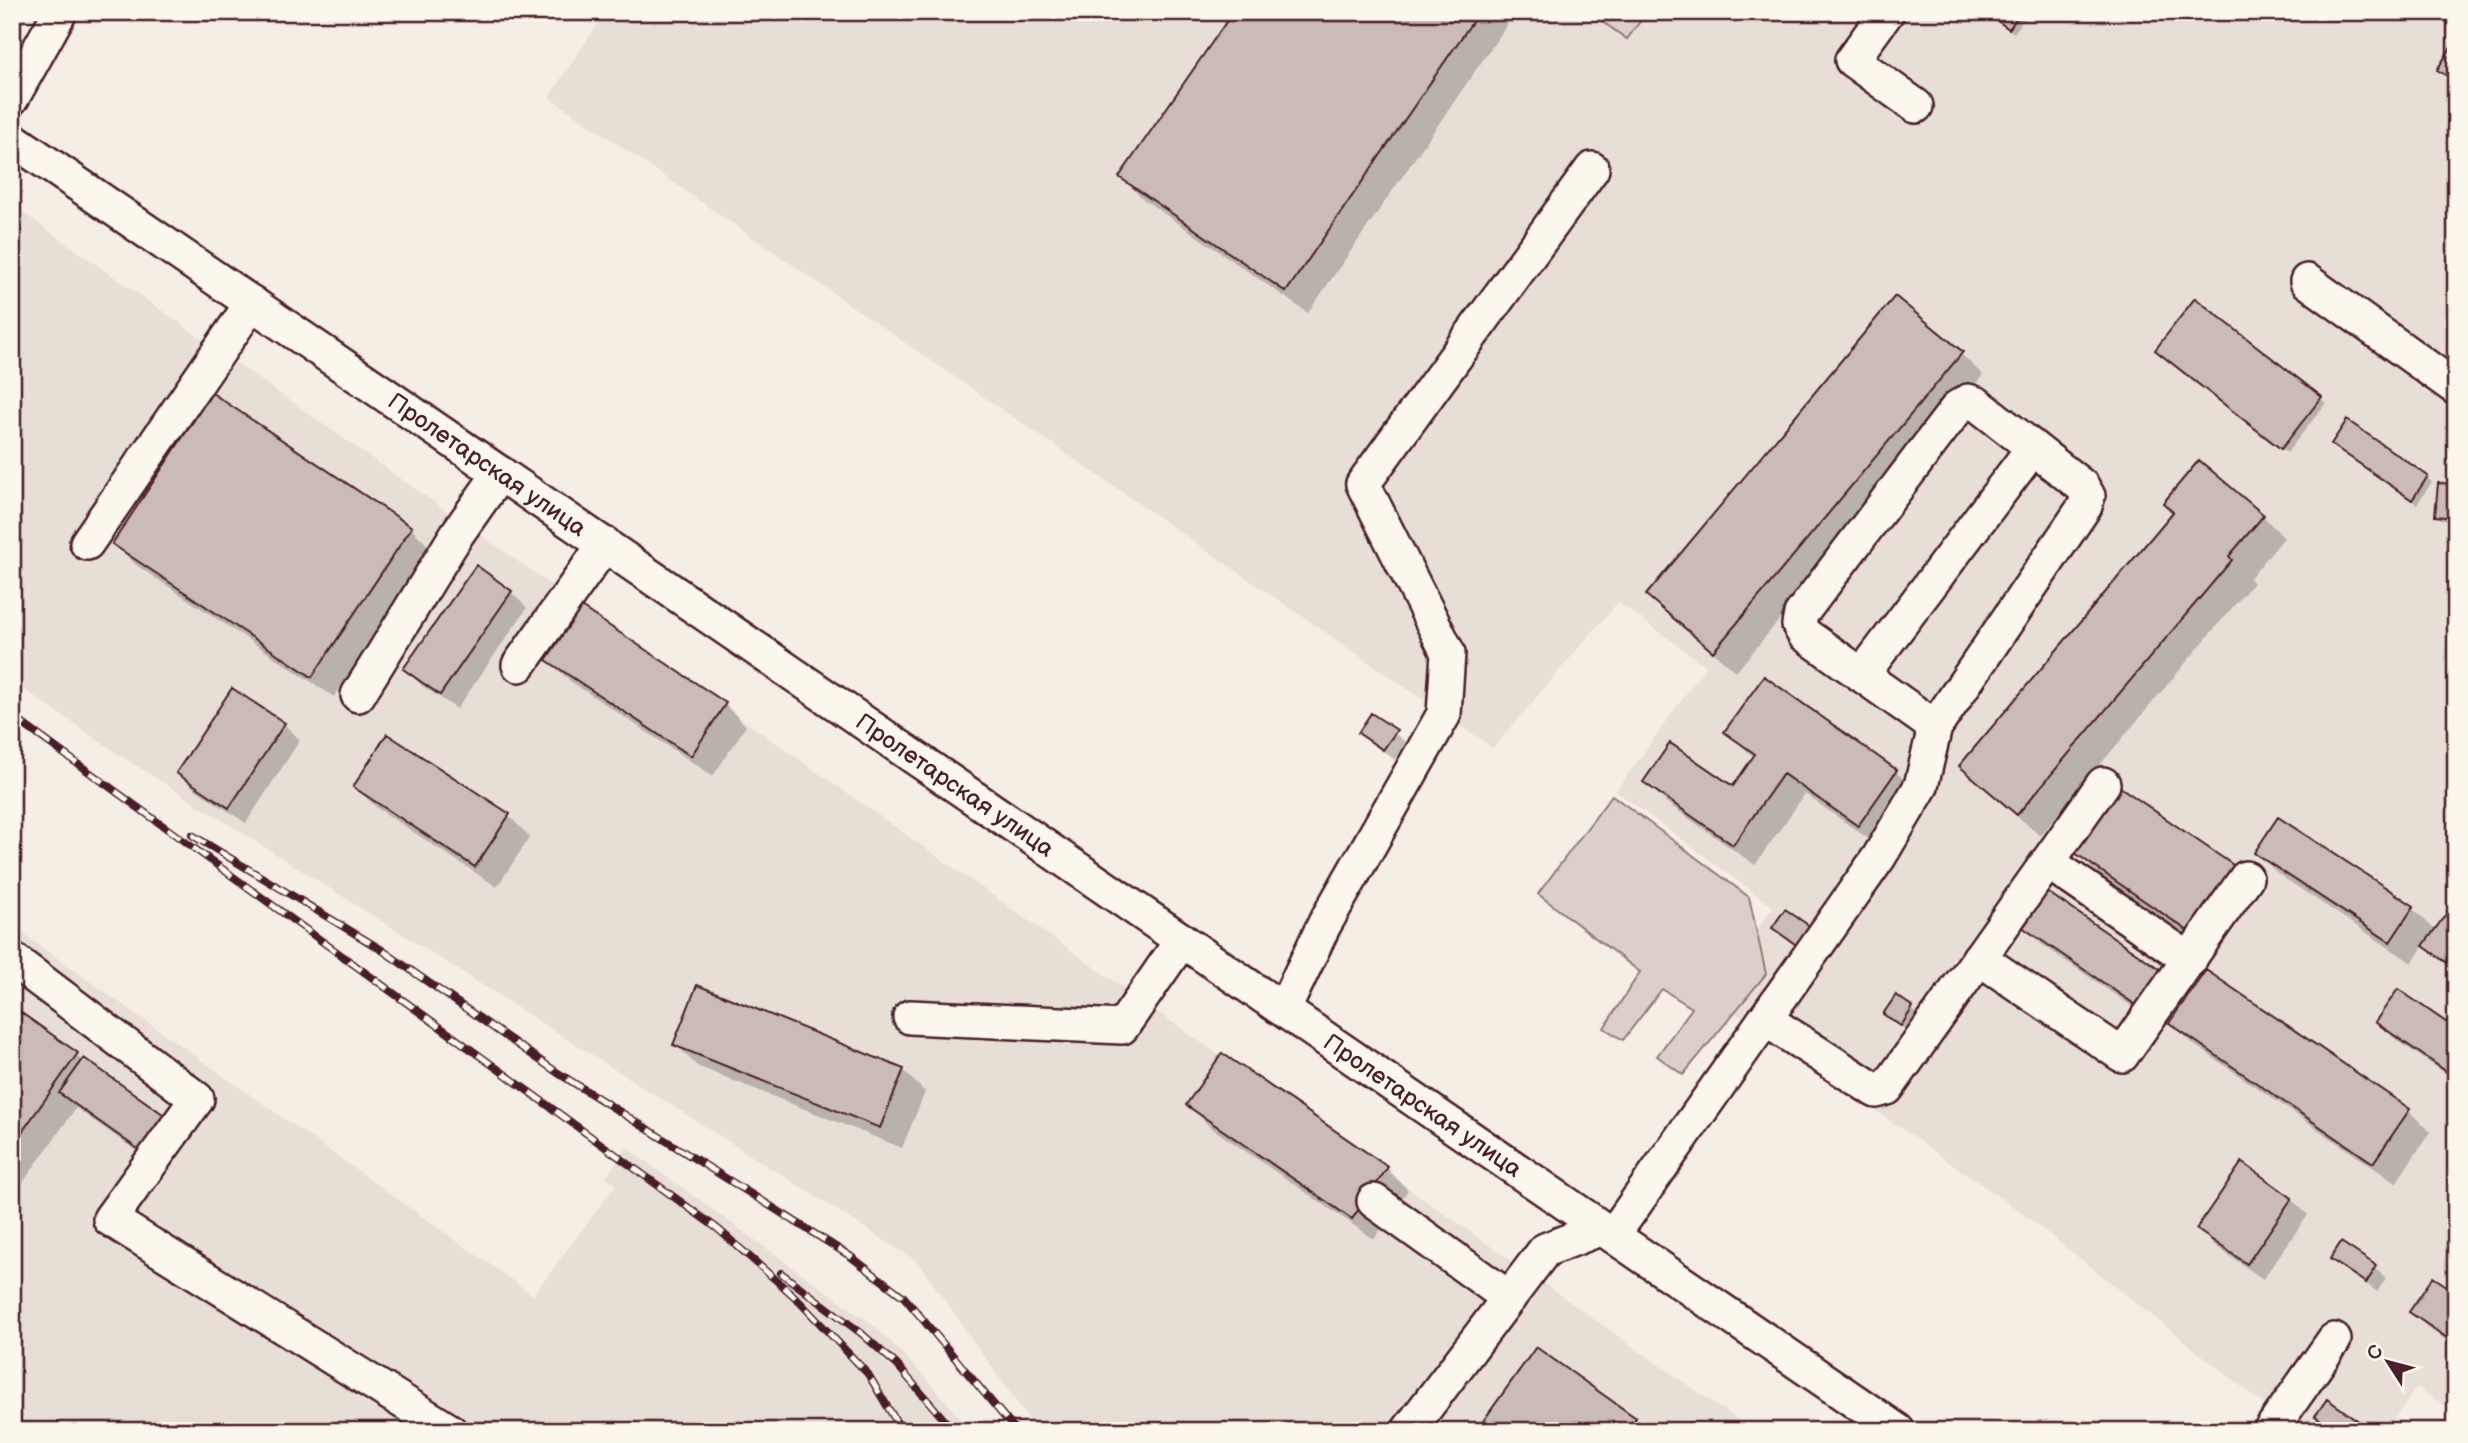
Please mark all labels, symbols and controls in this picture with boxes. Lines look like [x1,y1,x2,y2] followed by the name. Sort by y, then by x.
[382,387,592,543] street label: Пролетарская улица
[850,707,1059,863] street label: Пролетарская улица
[1318,1028,1527,1184] street label: Пролетарская улица
[2352,1328,2422,1398] north arrow
[2362,1341,2389,1365] text: С

